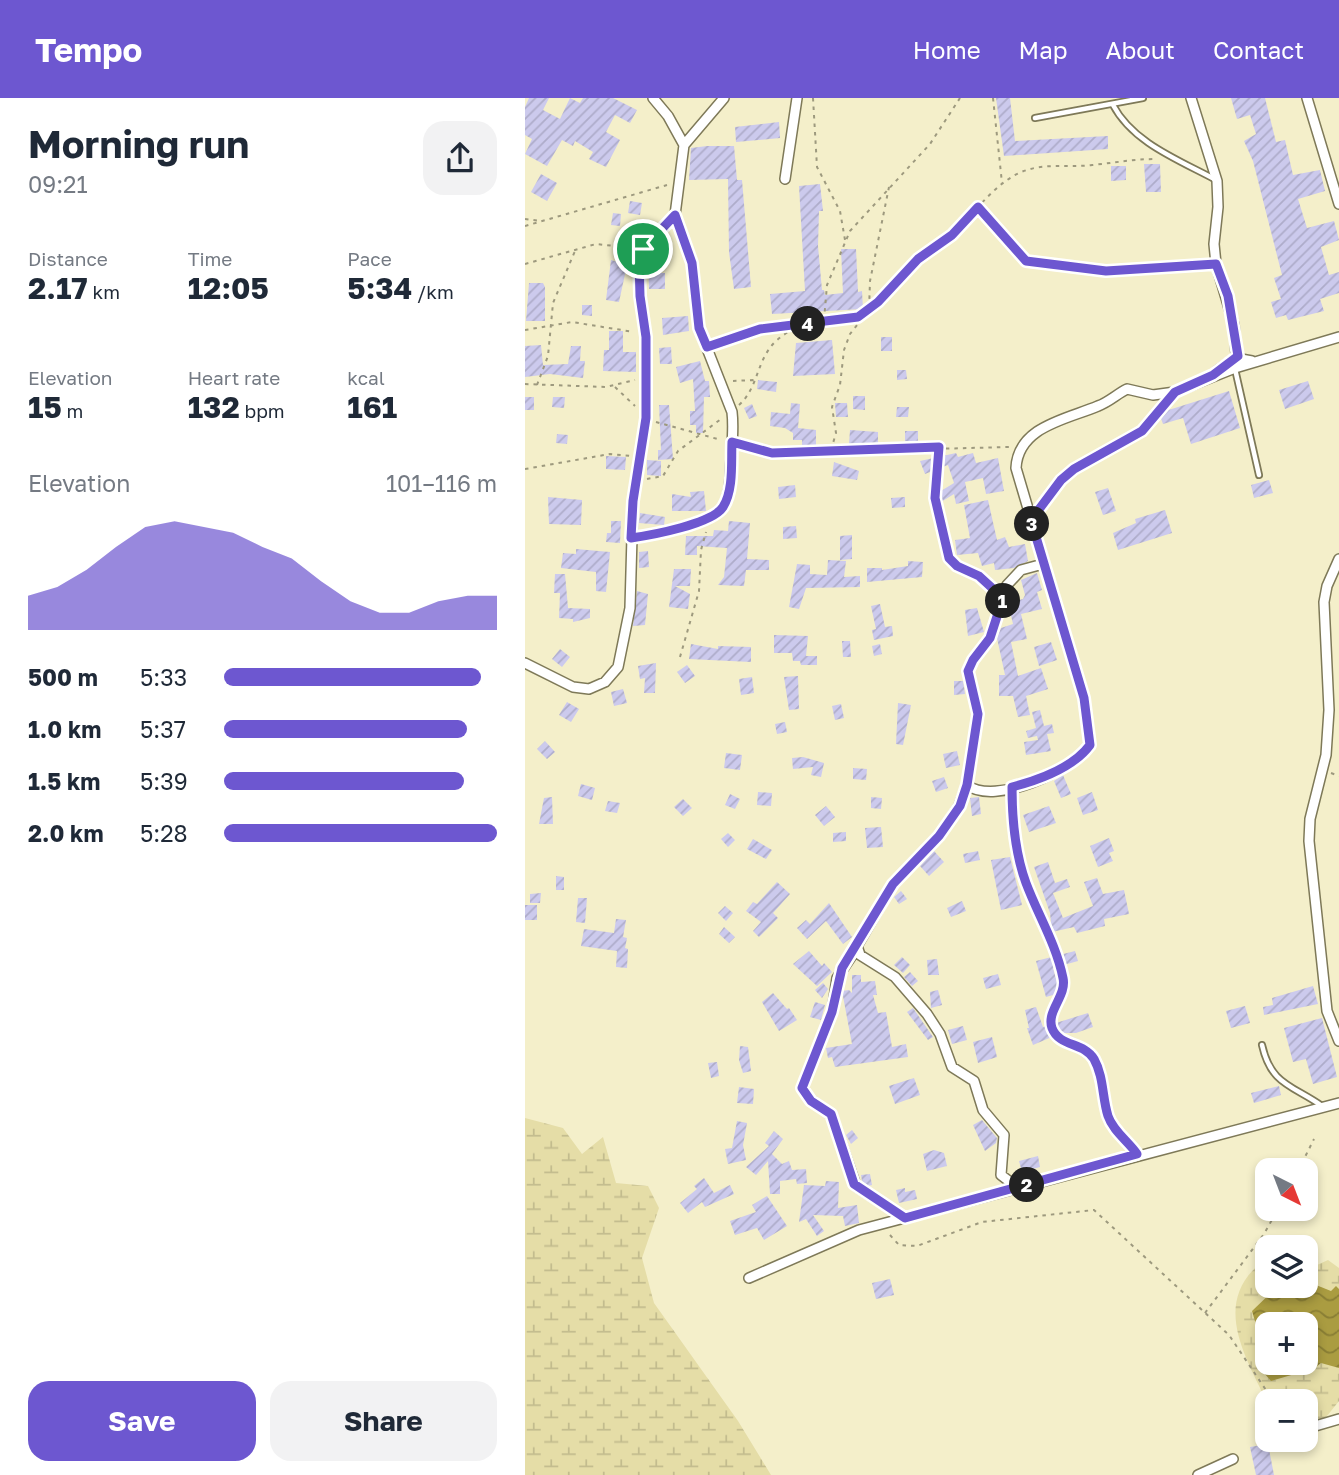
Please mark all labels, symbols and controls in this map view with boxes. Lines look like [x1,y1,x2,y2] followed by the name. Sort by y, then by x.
[35,30,142,69] text: Tempo
[913,35,981,64] text: Home
[1019,35,1068,64] text: Map
[1106,35,1175,64] text: About
[1213,35,1304,64] text: Contact
[28,121,249,166] text: Morning run
[423,121,497,195] button: share
[28,170,88,198] text: 09:21
[613,219,673,279] pin
[624,230,662,268] icon: arrive
[28,247,108,270] text: Distance
[188,247,232,270] text: Time
[347,247,392,270] text: Pace
[28,270,88,306] text: 2.17
[188,270,269,306] text: 12:05
[347,270,412,306] text: 5:34
[88,280,120,303] text: km
[412,280,454,303] text: /km
[791,306,825,342] pin: 4
[802,312,813,335] text: 4
[28,366,113,389] text: Elevation
[188,366,280,389] text: Heart rate
[347,366,385,389] text: kcal
[28,389,62,425] text: 15
[188,389,240,425] text: 132
[347,389,397,425] text: 161
[62,399,83,422] text: m
[240,399,285,422] text: bpm
[28,469,130,497] text: Elevation
[386,469,497,497] text: 101–116 m
[1015,506,1049,542] pin: 3
[1026,512,1037,535] text: 3
[986,584,1021,618] pin: 1
[998,589,1007,612] text: 1
[28,663,98,691] text: 500 m
[140,663,187,691] text: 5:33
[28,715,101,743] text: 1.0 km
[140,715,186,743] text: 5:37
[28,767,100,795] text: 1.5 km
[140,767,188,795] text: 5:39
[28,819,104,847] text: 2.0 km
[140,819,188,847] text: 5:28
[1255,1158,1318,1222] north arrow
[1255,1158,1318,1452] map controls
[1009,1168,1045,1202] pin: 2
[1021,1173,1032,1196] text: 2
[1255,1235,1318,1298] button: layers
[1255,1312,1318,1375] button: +
[28,1381,256,1461] button: Save
[270,1381,497,1461] button: Share
[1255,1389,1318,1452] button: −

